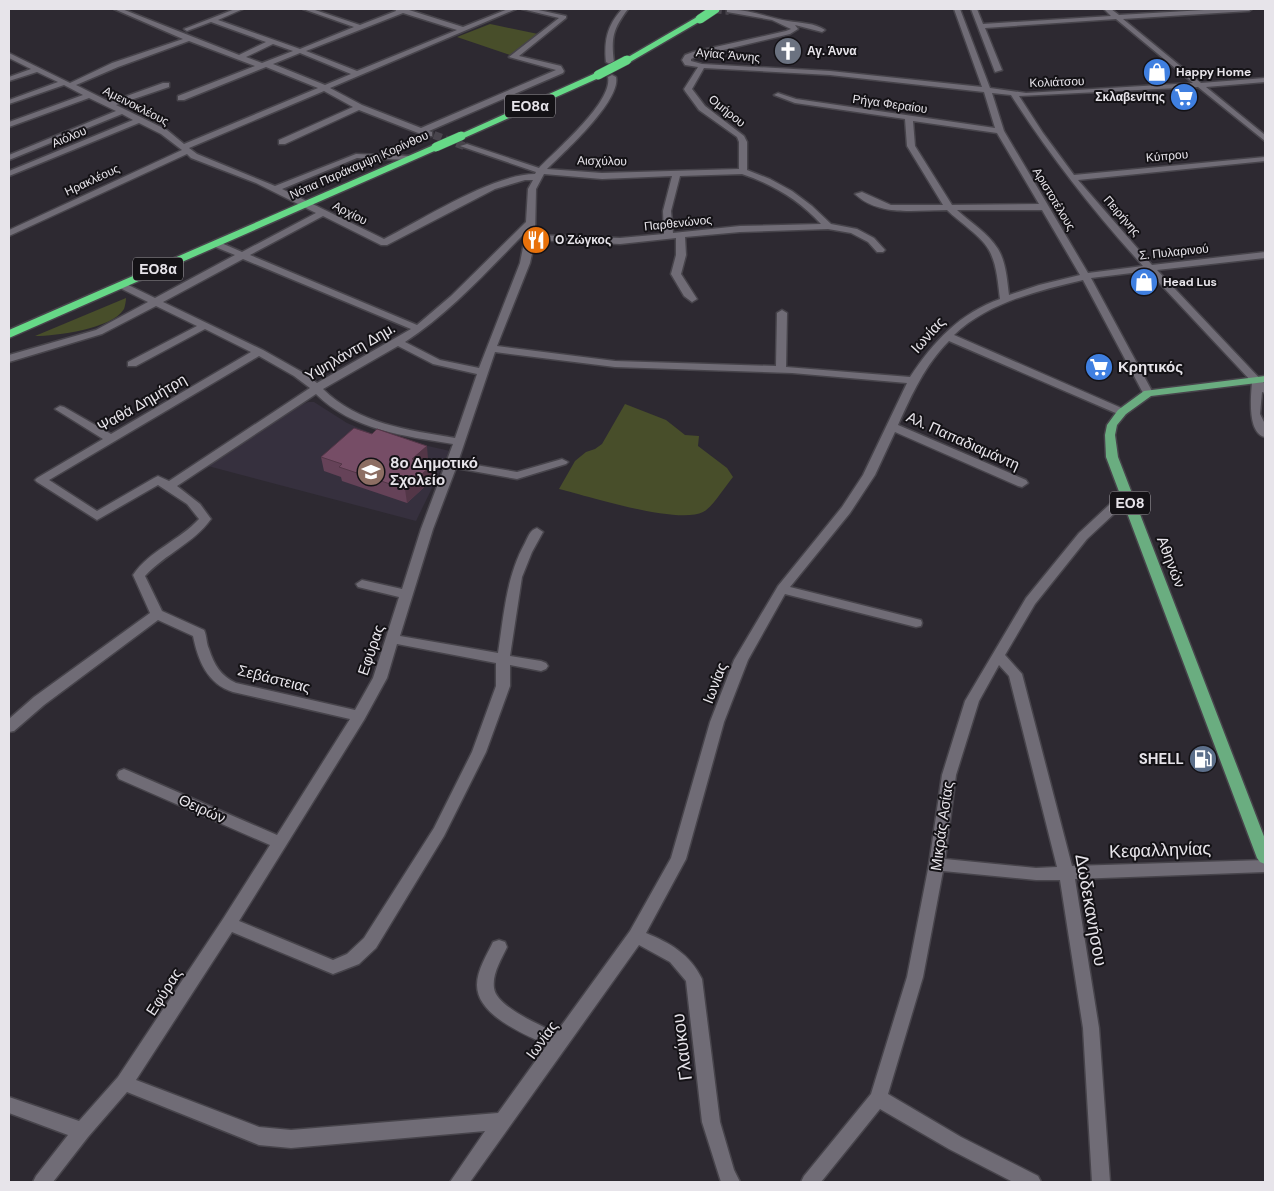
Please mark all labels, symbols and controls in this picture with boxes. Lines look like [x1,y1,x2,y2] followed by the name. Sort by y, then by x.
[773,36,803,66] church icon: Αγ. Άννα
[807,43,857,59] place label: Αγ. Άννα
[695,44,761,66] street label: Αγίας Άννης
[1142,57,1172,87] shop icon: Happy Home
[1176,64,1251,80] place label: Happy Home
[1029,73,1085,91] street label: Κολιάτσου
[1169,82,1199,112] supermarket icon: Σκλαβενίτης
[100,83,172,130] street label: Αμεινοκλέους
[1095,89,1165,105] place label: Σκλαβενίτης
[705,91,749,131] street label: Ομήρου
[852,91,928,117] street label: Ρήγα Φεραίου
[505,94,555,118] road number: ΕΟ8α
[49,123,89,151] street label: Αιόλου
[287,127,431,203] street label: Νότια Παράκαμψη Κορίνθου
[1145,146,1189,166] street label: Κύπρου
[577,153,627,169] street label: Αισχύλου
[62,160,122,200] street label: Ηρακλέους
[1029,164,1079,234] street label: Αριστοτέλους
[1100,192,1144,240] street label: Πειρήνης
[330,197,370,229] street label: Αρχίου
[643,211,713,235] street label: Παρθενώνος
[521,225,551,255] restaurant icon: Ο Ζώγκος
[555,232,611,248] place label: Ο Ζώγκος
[1139,240,1209,264] street label: Σ. Πυλαρινού
[133,258,183,280] road number: ΕΟ8α
[1129,267,1159,297] shop icon: Head Lus
[1163,274,1217,290] place label: Head Lus
[906,312,950,358] street label: Ιωνίας
[301,318,399,386] street label: Υψηλάντη Δημ.
[1084,352,1114,382] supermarket icon: Κρητικός
[1118,357,1183,377] place label: Κρητικός
[94,369,190,437] street label: Ψαθά Δημήτρη
[903,407,1023,475] street label: Αλ. Παπαδιαμάντη
[390,453,478,490] place label: 8ο Δημοτικό Σχολείο
[356,457,386,487] school or university icon: 8ο Δημοτικό Σχολείο
[1110,492,1150,514] road number: ΕΟ8
[1152,533,1190,591] street label: Αθηνών
[353,622,389,678] street label: Εφύρας
[235,660,313,698] street label: Σεβάστειας
[698,660,732,706] street label: Ιωνίας
[1188,744,1218,774] fuel station icon: SHELL
[1139,749,1184,769] place label: SHELL
[926,780,958,872] street label: Μικράς Ασίας
[175,790,229,828] street label: Θειρών
[1109,836,1212,864] street label: Κεφαλληνίας
[1069,852,1113,968] street label: Δωδεκανήσου
[141,965,187,1019] street label: Εφύρας
[666,1012,698,1082] street label: Γλαύκου
[521,1017,563,1063] street label: Ιωνίας

